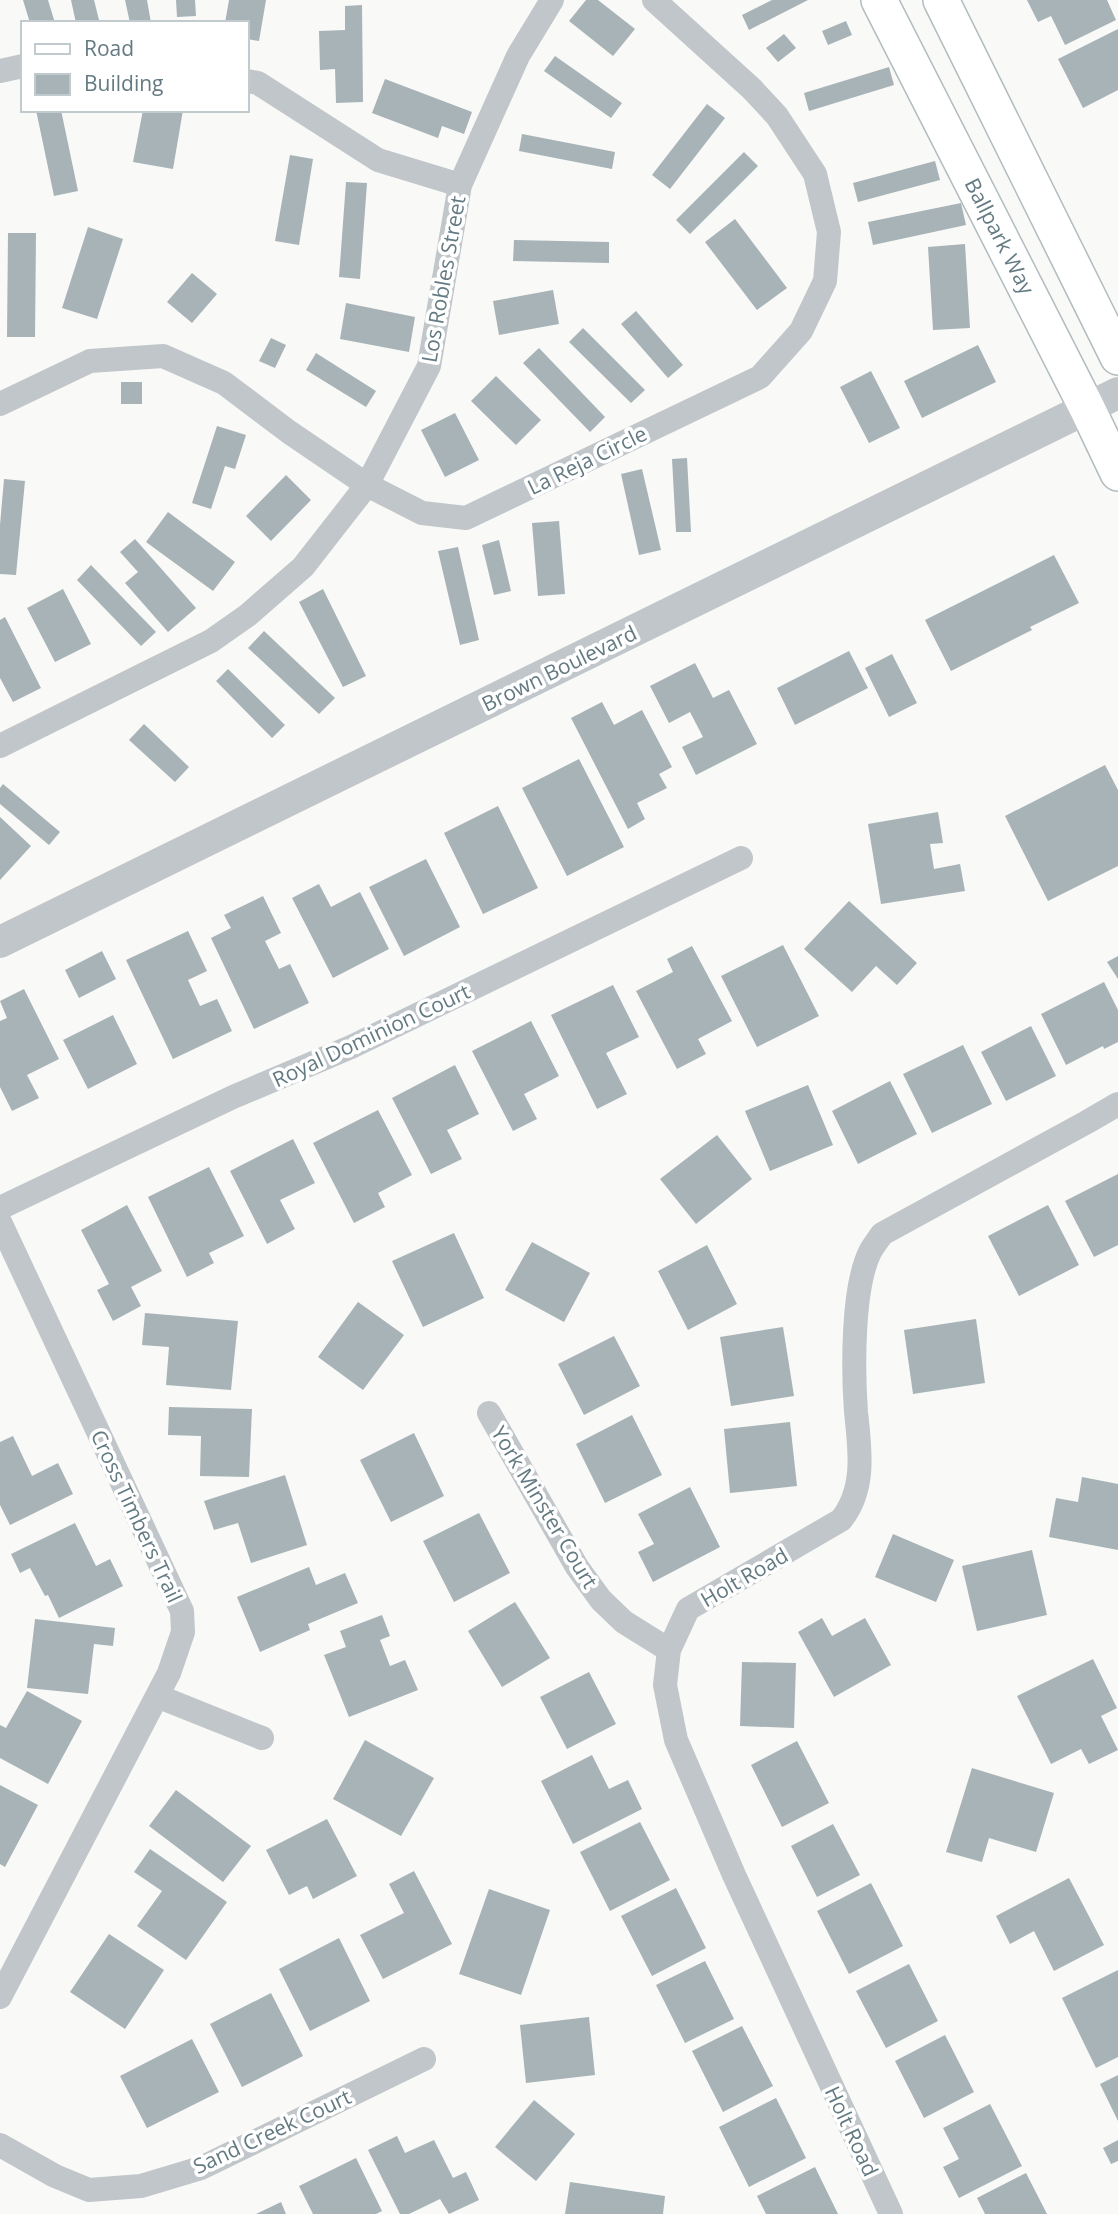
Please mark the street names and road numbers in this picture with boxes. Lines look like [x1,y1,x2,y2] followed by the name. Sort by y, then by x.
[959,173,1042,299] street label: Ballpark Way
[415,193,471,365] street label: Los Robles Street
[523,419,651,501] street label: La Reja Circle
[477,618,641,718] street label: Brown Boulevard
[268,977,474,1093] street label: Royal Dominion Court
[485,1421,605,1593] street label: York Minster Court
[85,1425,189,1607] street label: Cross Timbers Trail
[695,1541,793,1613] street label: Holt Road
[819,2081,885,2181] street label: Holt Road
[189,2082,355,2180] street label: Sand Creek Court

